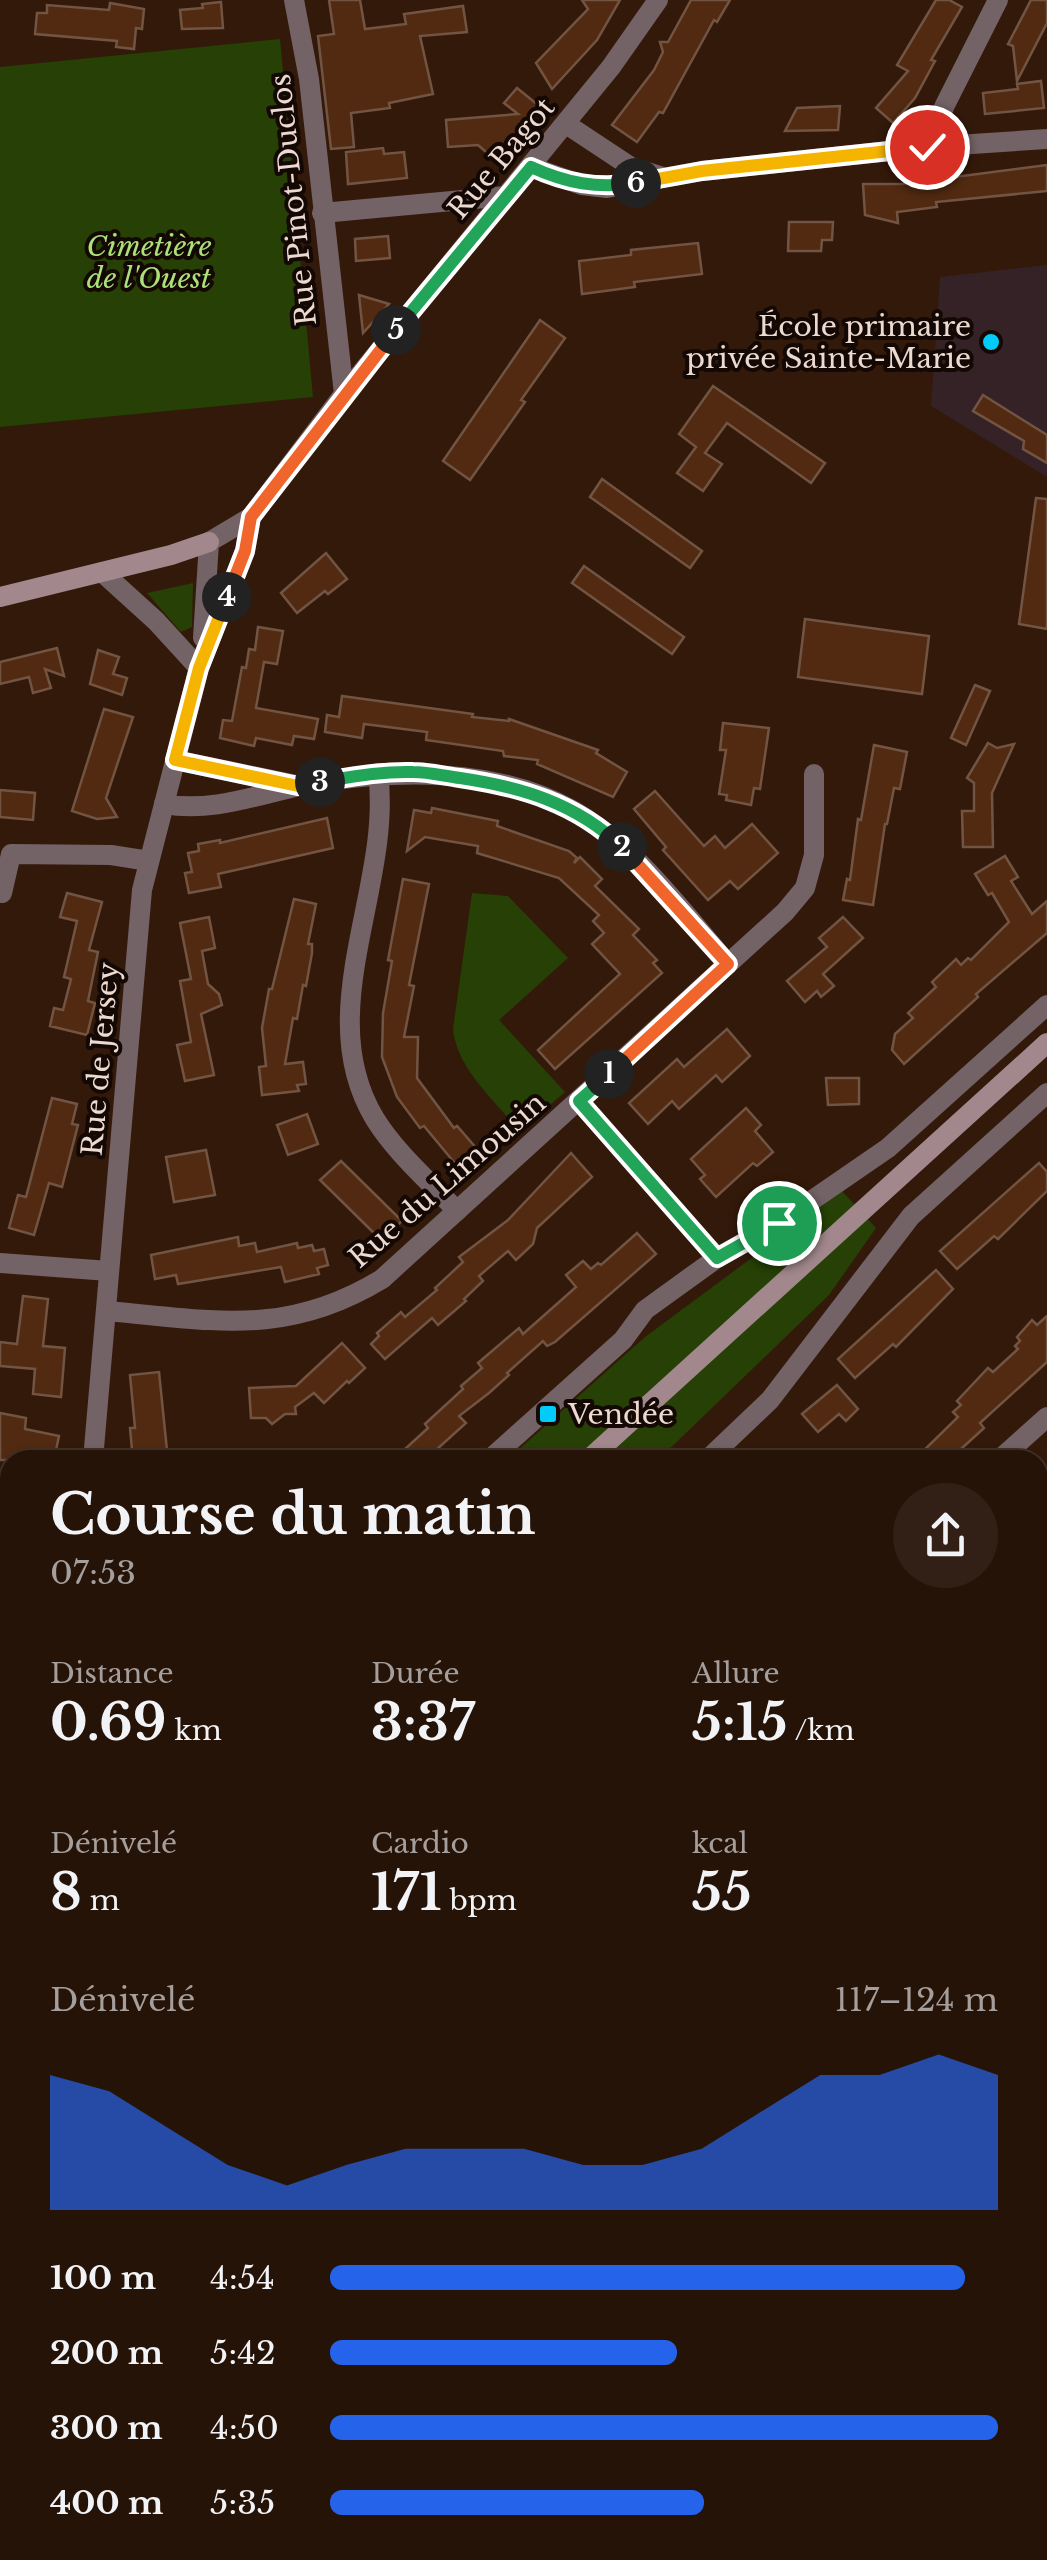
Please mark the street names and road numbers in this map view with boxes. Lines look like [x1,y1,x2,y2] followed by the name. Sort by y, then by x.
[263,72,324,328] street label: Rue Pinot-Duclos
[441,90,562,226] street label: Rue Bagot
[75,961,126,1157] street label: Rue de Jersey
[342,1085,553,1275] street label: Rue du Limousin

